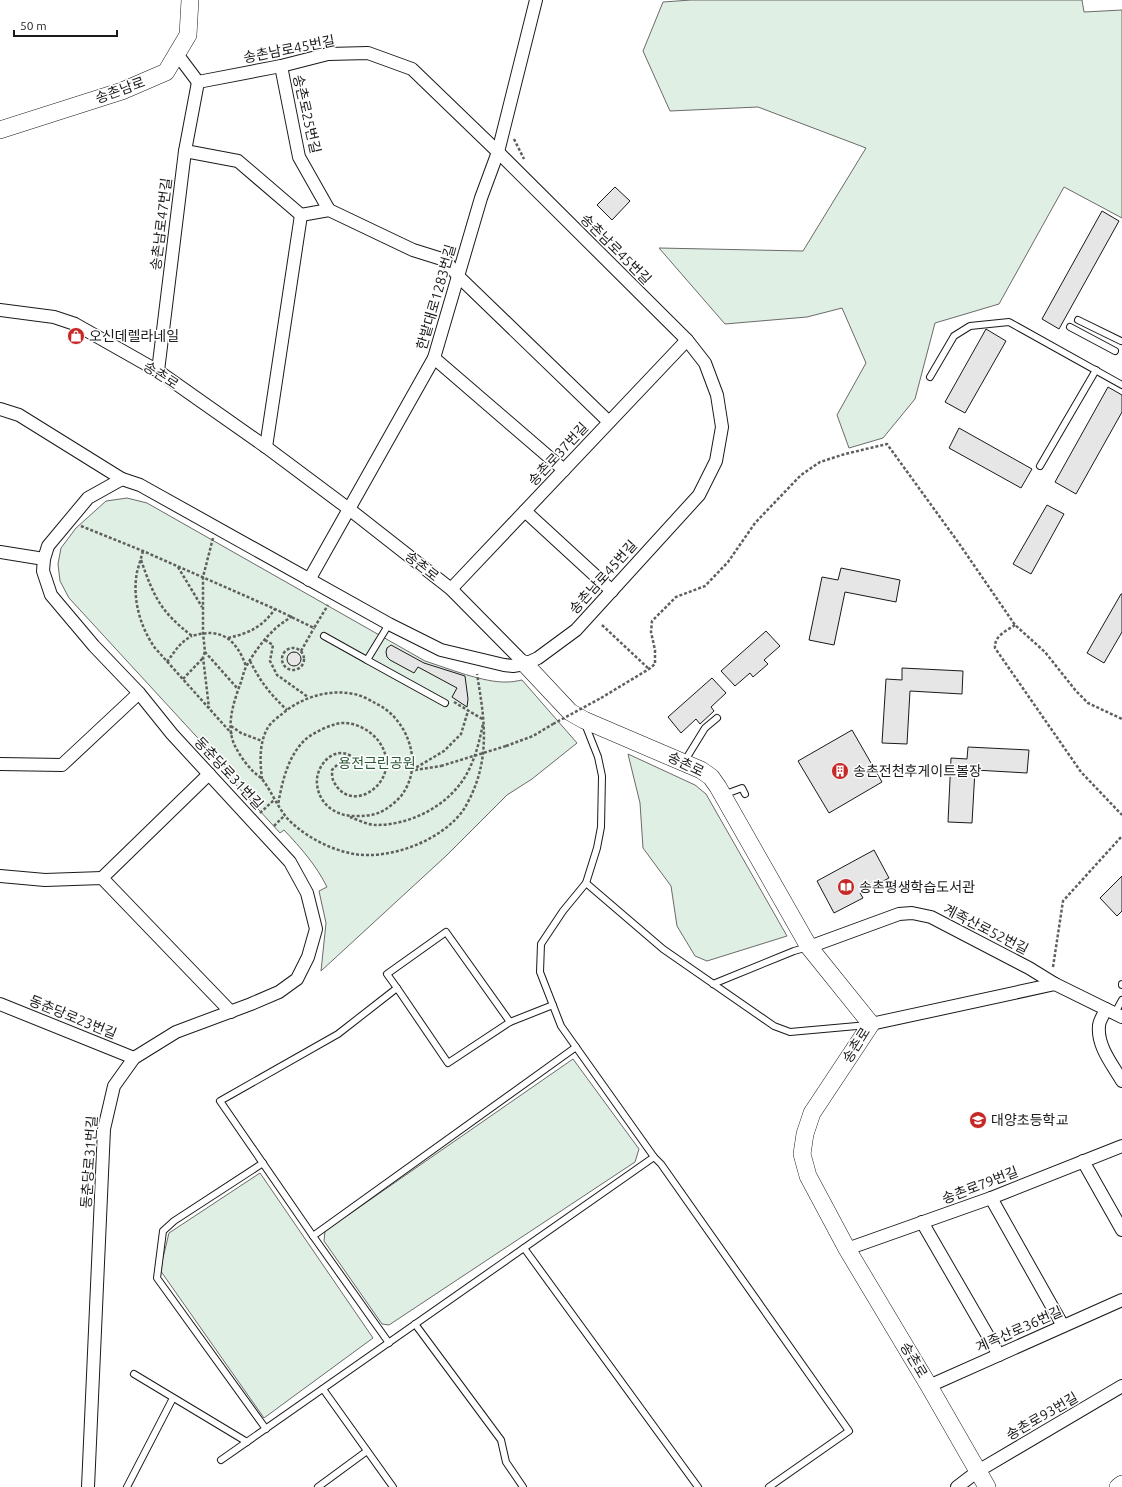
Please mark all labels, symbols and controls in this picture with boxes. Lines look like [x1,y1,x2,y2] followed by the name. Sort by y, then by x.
[14,12,117,38] scale bar
[20,19,47,32] text: 50 m
[242,32,336,66] street label: 송촌남로45번길
[290,73,324,155] street label: 송촌로25번길
[93,74,147,106] street label: 송촌남로
[147,177,175,271] street label: 송촌남로47번길
[577,210,655,288] street label: 송촌남로45번길
[413,242,459,352] street label: 한밭대로1283번길
[66,326,86,346] shop icon: 오신데렐라네일
[89,328,179,344] place label: 오신데렐라네일
[140,358,182,392] street label: 송촌로
[525,419,591,489] street label: 송촌로37번길
[566,537,640,617] street label: 송촌남로45번길
[402,548,442,584] street label: 송촌로
[191,734,267,812] street label: 동춘당로31번길
[665,748,707,780] street label: 송촌로
[338,755,416,771] park label: 용전근린공원
[830,761,850,781] building icon: 송촌전천후게이트볼장
[853,763,982,779] place label: 송촌전천후게이트볼장
[836,877,856,897] library icon: 송촌평생학습도서관
[859,879,975,895] place label: 송촌평생학습도서관
[941,901,1031,957] street label: 계족산로52번길
[27,992,119,1042] street label: 동춘당로23번길
[839,1024,873,1066] street label: 송촌로
[968,1110,988,1130] school or university icon: 대양초등학교
[991,1112,1068,1128] place label: 대양초등학교
[78,1115,100,1209] street label: 동춘당로31번길
[940,1163,1020,1207] street label: 송촌로79번길
[973,1303,1065,1355] street label: 계족산로36번길
[897,1339,931,1381] street label: 송촌로
[1003,1389,1081,1443] street label: 송촌로93번길

